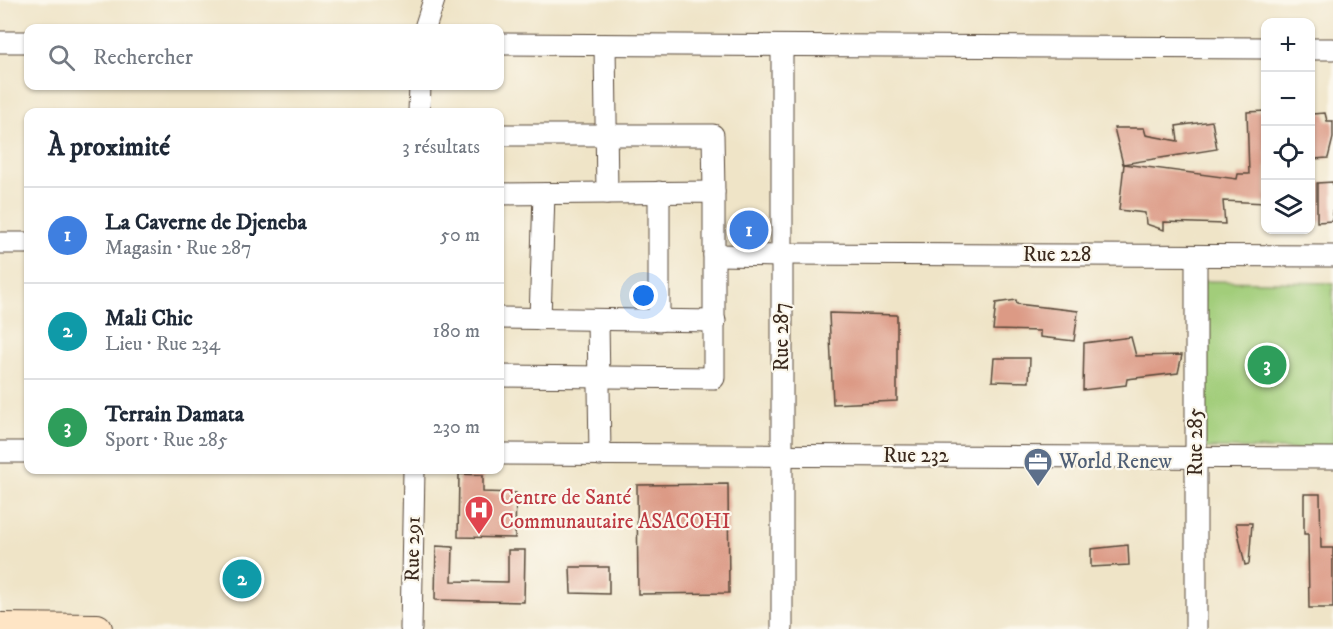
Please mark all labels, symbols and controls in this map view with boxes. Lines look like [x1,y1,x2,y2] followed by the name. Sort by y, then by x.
[1261,18,1315,234] map controls
[1261,18,1315,72] button: +
[24,24,504,90] search box
[45,41,78,74] icon: search
[93,44,193,71] text: Rechercher
[1261,72,1315,126] button: −
[1261,126,1315,180] button: locate
[48,131,170,164] text: À proximité
[402,135,480,160] text: 3 résultats
[1261,180,1315,234] button: layers
[730,208,768,252] pin: 1
[105,209,307,236] text: La Caverne de Djeneba
[64,223,71,248] text: 1
[440,223,480,248] text: 50 m
[105,236,252,261] text: Magasin · Rue 287
[1023,242,1091,268] street label: Rue 228
[629,281,658,310] your location
[769,302,795,372] street label: Rue 287
[105,305,193,332] text: Mali Chic
[63,319,72,344] text: 2
[433,319,480,344] text: 180 m
[105,332,220,357] text: Lieu · Rue 234
[1248,342,1286,388] pin: 3
[105,401,244,428] text: Terrain Damata
[1183,408,1209,476] street label: Rue 285
[64,415,71,440] text: 3
[433,415,480,440] text: 230 m
[105,428,228,453] text: Sport · Rue 285
[883,443,950,469] street label: Rue 232
[1022,446,1054,488] office icon: World Renew
[1058,449,1172,475] place label: World Renew
[500,485,730,535] place label: Centre de Santé Communautaire ASACOHI
[463,494,495,536] hospital icon: Centre de Santé Communautaire ASACOHI
[399,516,427,582] street label: Rue 291
[222,556,262,602] pin: 2

